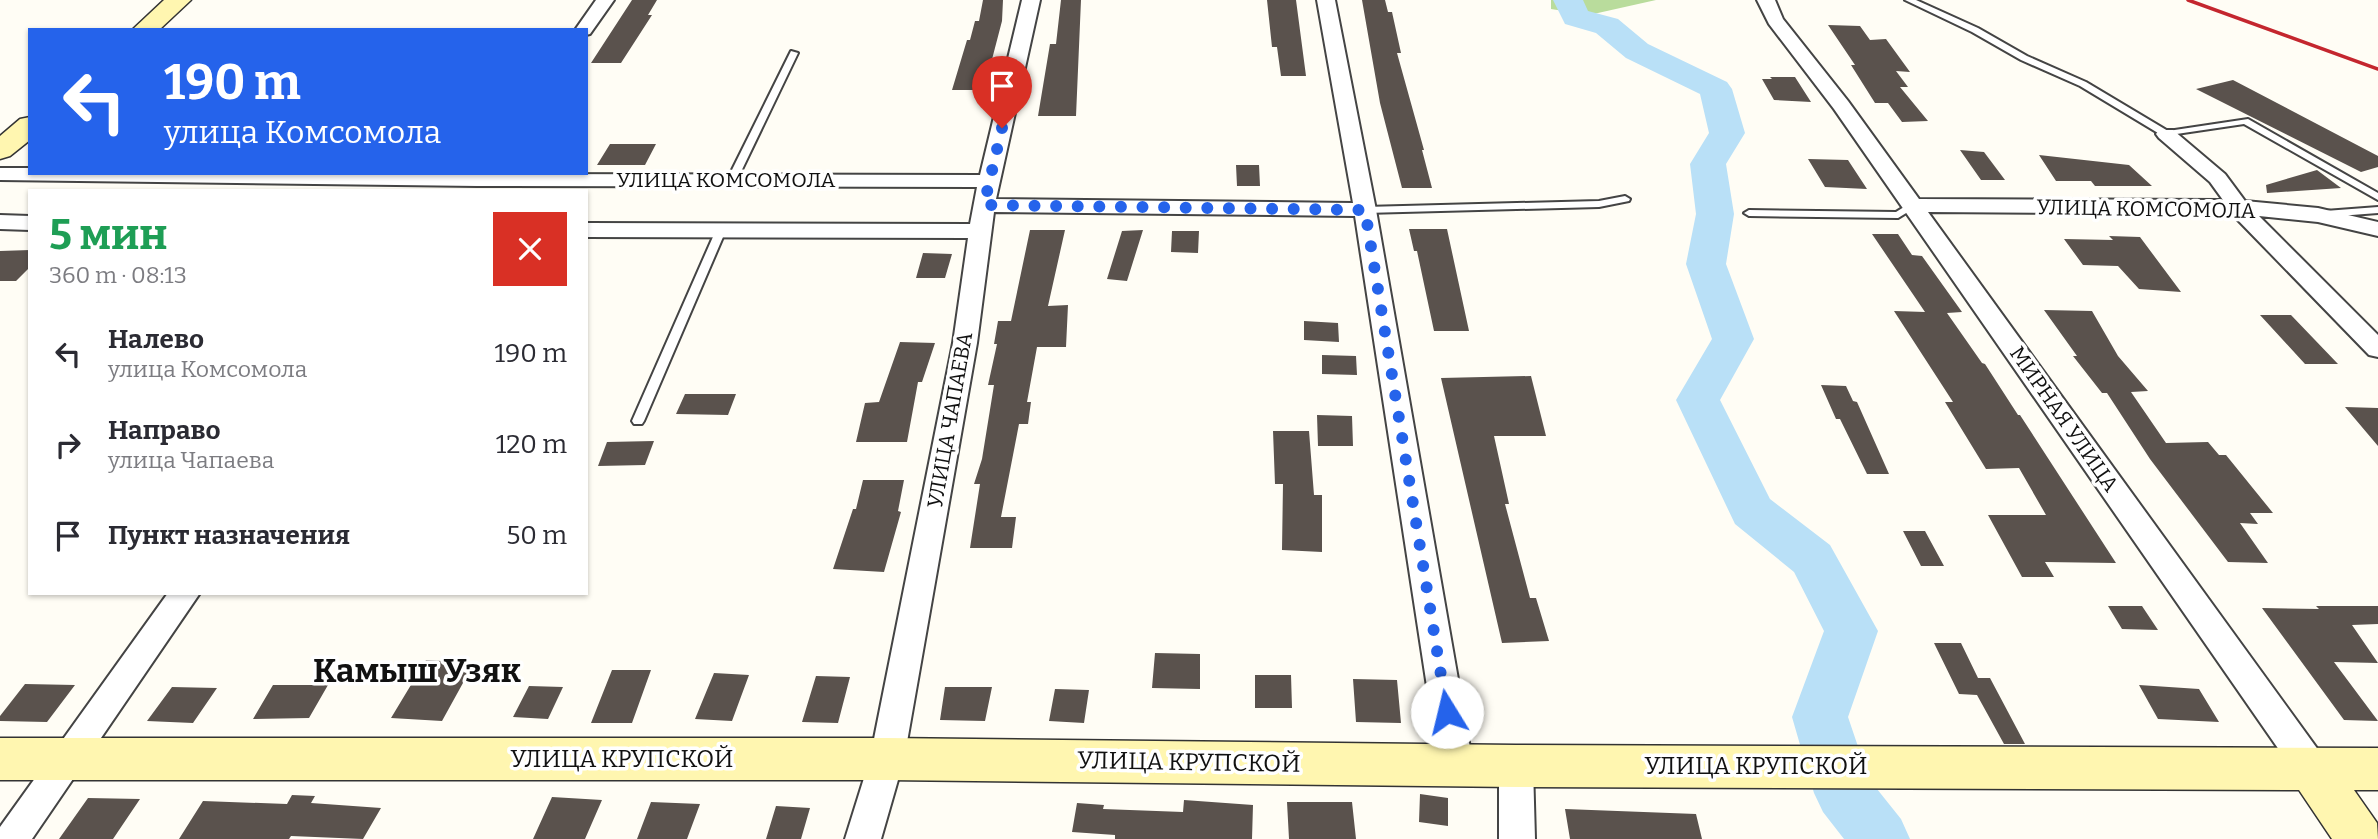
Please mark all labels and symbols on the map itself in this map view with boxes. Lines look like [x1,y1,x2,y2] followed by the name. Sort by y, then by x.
[972,56,1032,128] pin
[617,167,836,193] street label: УЛИЦА КОМСОМОЛА
[2036,194,2256,224] street label: УЛИЦА КОМСОМОЛА
[922,330,978,510] street label: УЛИЦА ЧАПАЕВА
[2004,341,2124,497] street label: МИРНАЯ УЛИЦА
[313,651,521,691] district label: Камыш Узяк
[1410,675,1484,749] position arrow
[510,745,734,773] street label: УЛИЦА КРУПСКОЙ
[1077,746,1301,778] street label: УЛИЦА КРУПСКОЙ
[1644,752,1868,780] street label: УЛИЦА КРУПСКОЙ

